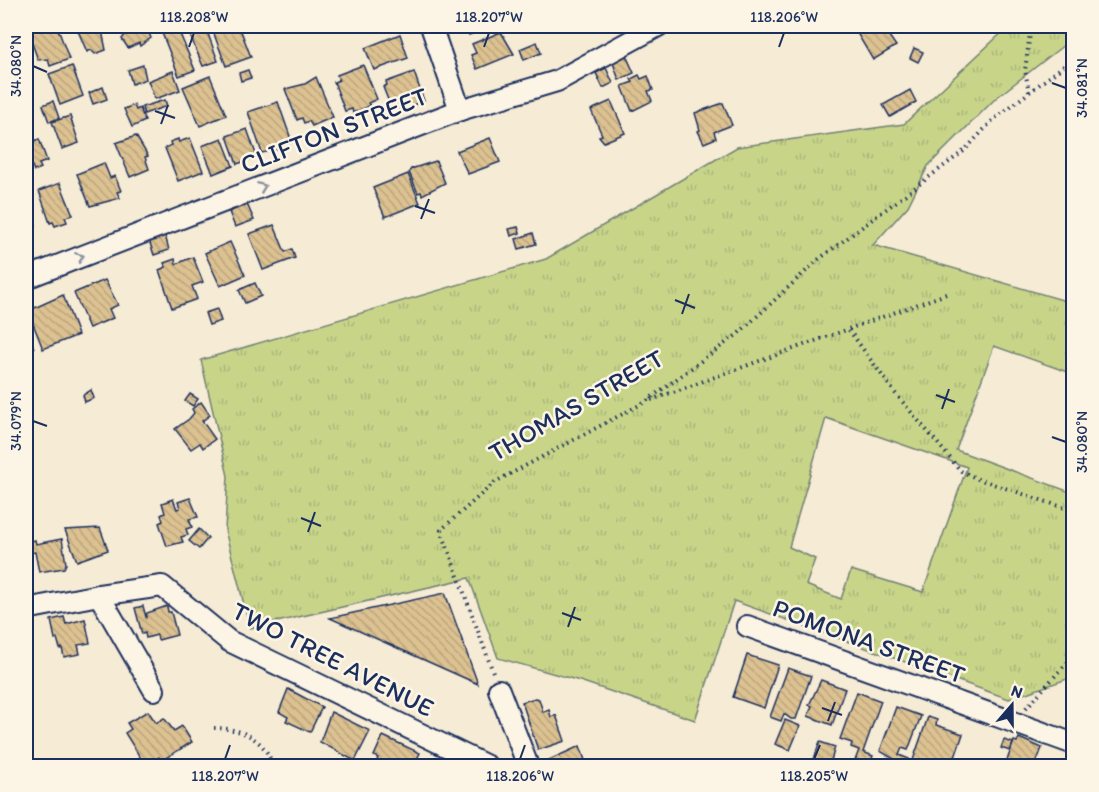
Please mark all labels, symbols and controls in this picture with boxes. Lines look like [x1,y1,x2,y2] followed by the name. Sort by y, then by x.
[160,8,228,26] text: 118.208°W
[455,8,523,26] text: 118.207°W
[750,8,818,26] text: 118.206°W
[7,35,25,97] text: 34.080°N
[1073,58,1091,118] text: 34.081°N
[236,79,433,180] street label: CLIFTON STREET
[256,182,267,194] one-way arrow
[74,252,85,264] one-way arrow
[483,342,670,468] street label: THOMAS STREET
[7,391,25,451] text: 34.079°N
[1073,411,1091,473] text: 34.080°N
[769,591,970,691] street label: POMONA STREET
[227,594,439,724] street label: TWO TREE AVENUE
[982,675,1042,735] north arrow
[1009,681,1025,702] text: N
[191,767,259,785] text: 118.207°W
[486,767,554,785] text: 118.206°W
[780,767,848,785] text: 118.205°W

